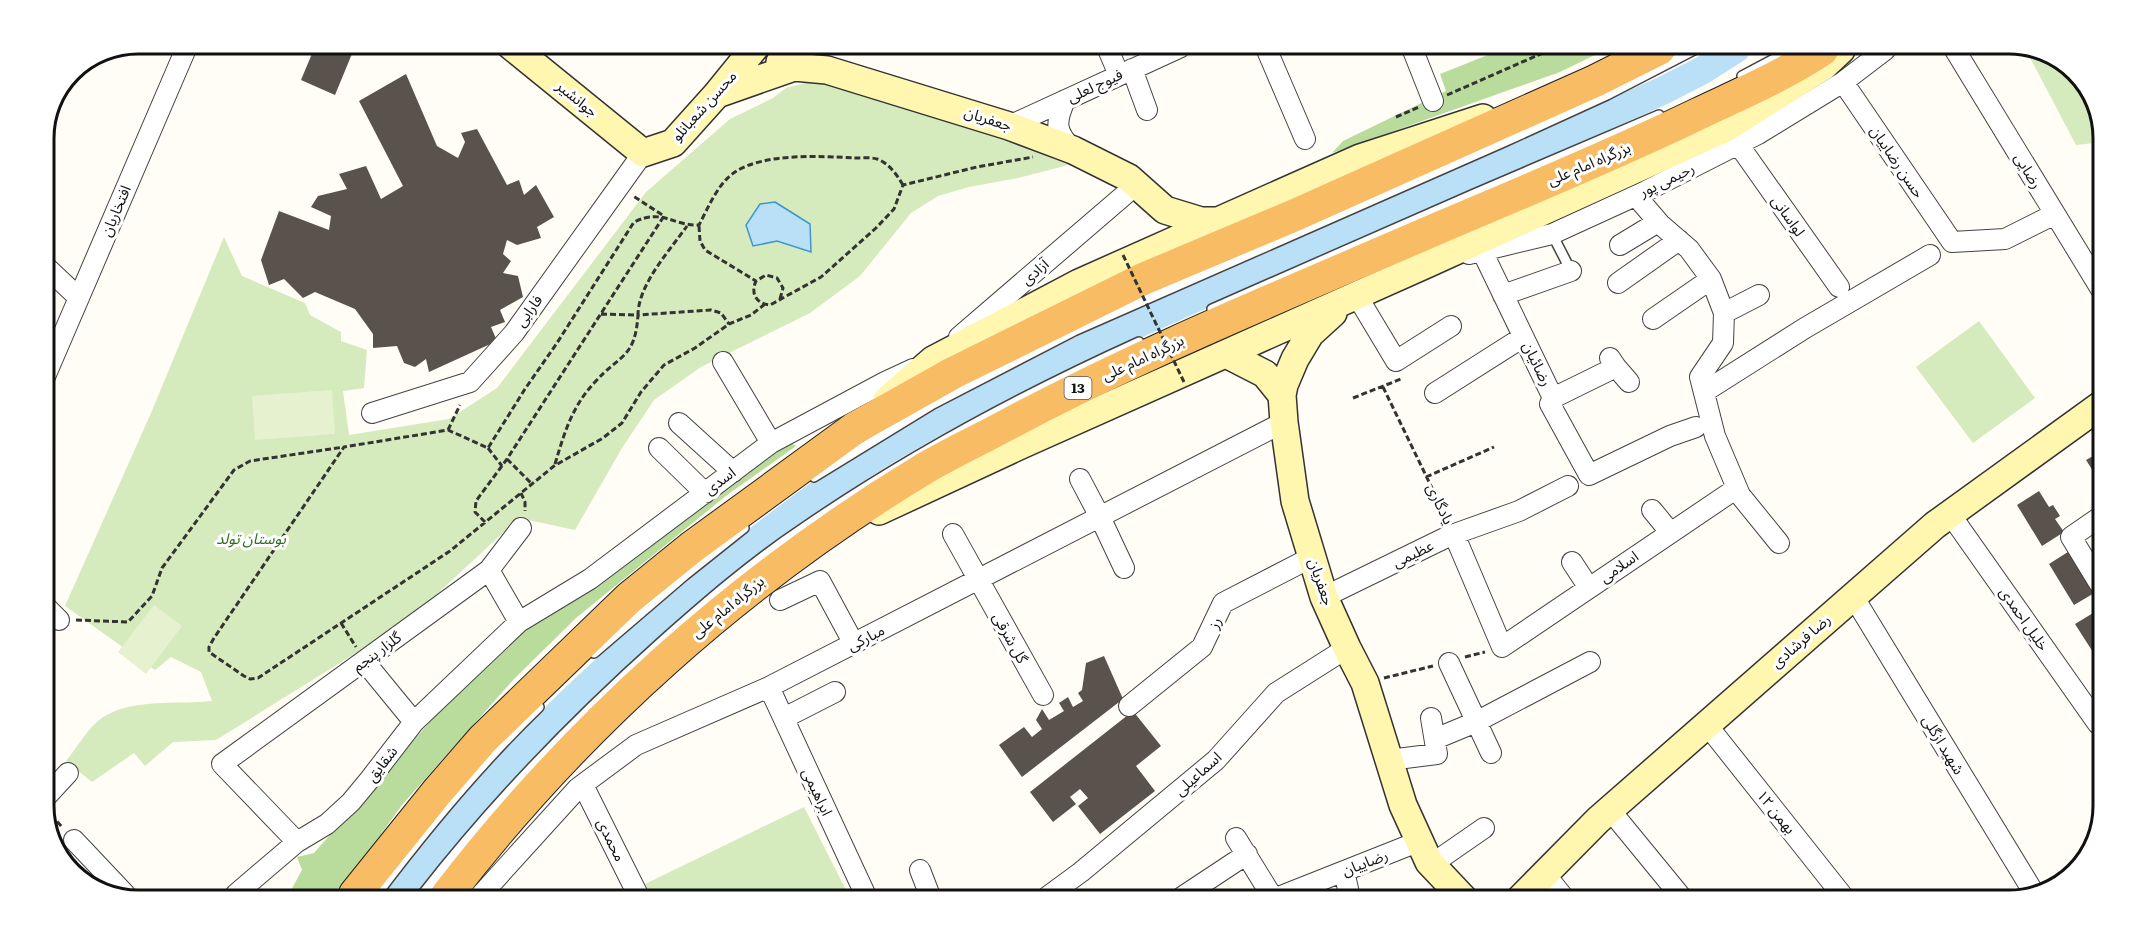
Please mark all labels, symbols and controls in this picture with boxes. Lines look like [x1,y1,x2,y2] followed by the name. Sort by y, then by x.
[1063,62,1127,109] street label: فیوج لعلی
[665,64,741,146] street label: محسن شعبانلو
[551,73,604,122] street label: جوانشیر
[962,99,1015,136] street label: جعفریان
[1865,120,1931,202] street label: حسن رضاییان
[1543,135,1634,191] street label: بزرگراه امام علی
[2010,148,2049,193] street label: رضایی
[1634,155,1698,202] street label: رحیمی پور
[93,181,136,240] street label: افتخاریان
[1767,190,1812,241] street label: لواسانی
[1015,252,1054,290] street label: آزادی
[508,289,548,331] street label: فارابی
[1097,328,1188,387] street label: بزرگراه امام علی
[1518,337,1559,390] street label: رضائیان
[1064,377,1092,399] road number: 13
[698,460,740,499] street label: اسدی
[1421,479,1461,528] street label: یادگاری
[216,526,287,549] park label: بوستان تولد
[1388,533,1437,573] street label: عظیمی
[1594,544,1642,588] street label: اسلامی
[1304,555,1341,608] street label: جعفریان
[685,569,769,643] street label: بزرگراه امام علی
[1995,582,2056,655] street label: خلیل احمدی
[1765,607,1835,672] street label: رضا فرشادی
[988,608,1035,668] street label: گل شرقی
[1200,613,1226,633] street label: رز
[842,617,888,656] street label: مبارکی
[347,625,407,677] street label: گلزار پنجم
[1917,710,1971,779] street label: شهید ازگلی
[359,740,402,786] street label: شقایق
[1168,745,1226,801] street label: اسماعیلی
[797,764,839,819] street label: ابراهیمی
[1752,784,1802,838] street label: ۱۲ بهمن
[592,814,633,865] street label: محمدی
[1338,842,1391,881] street label: رضاییان

